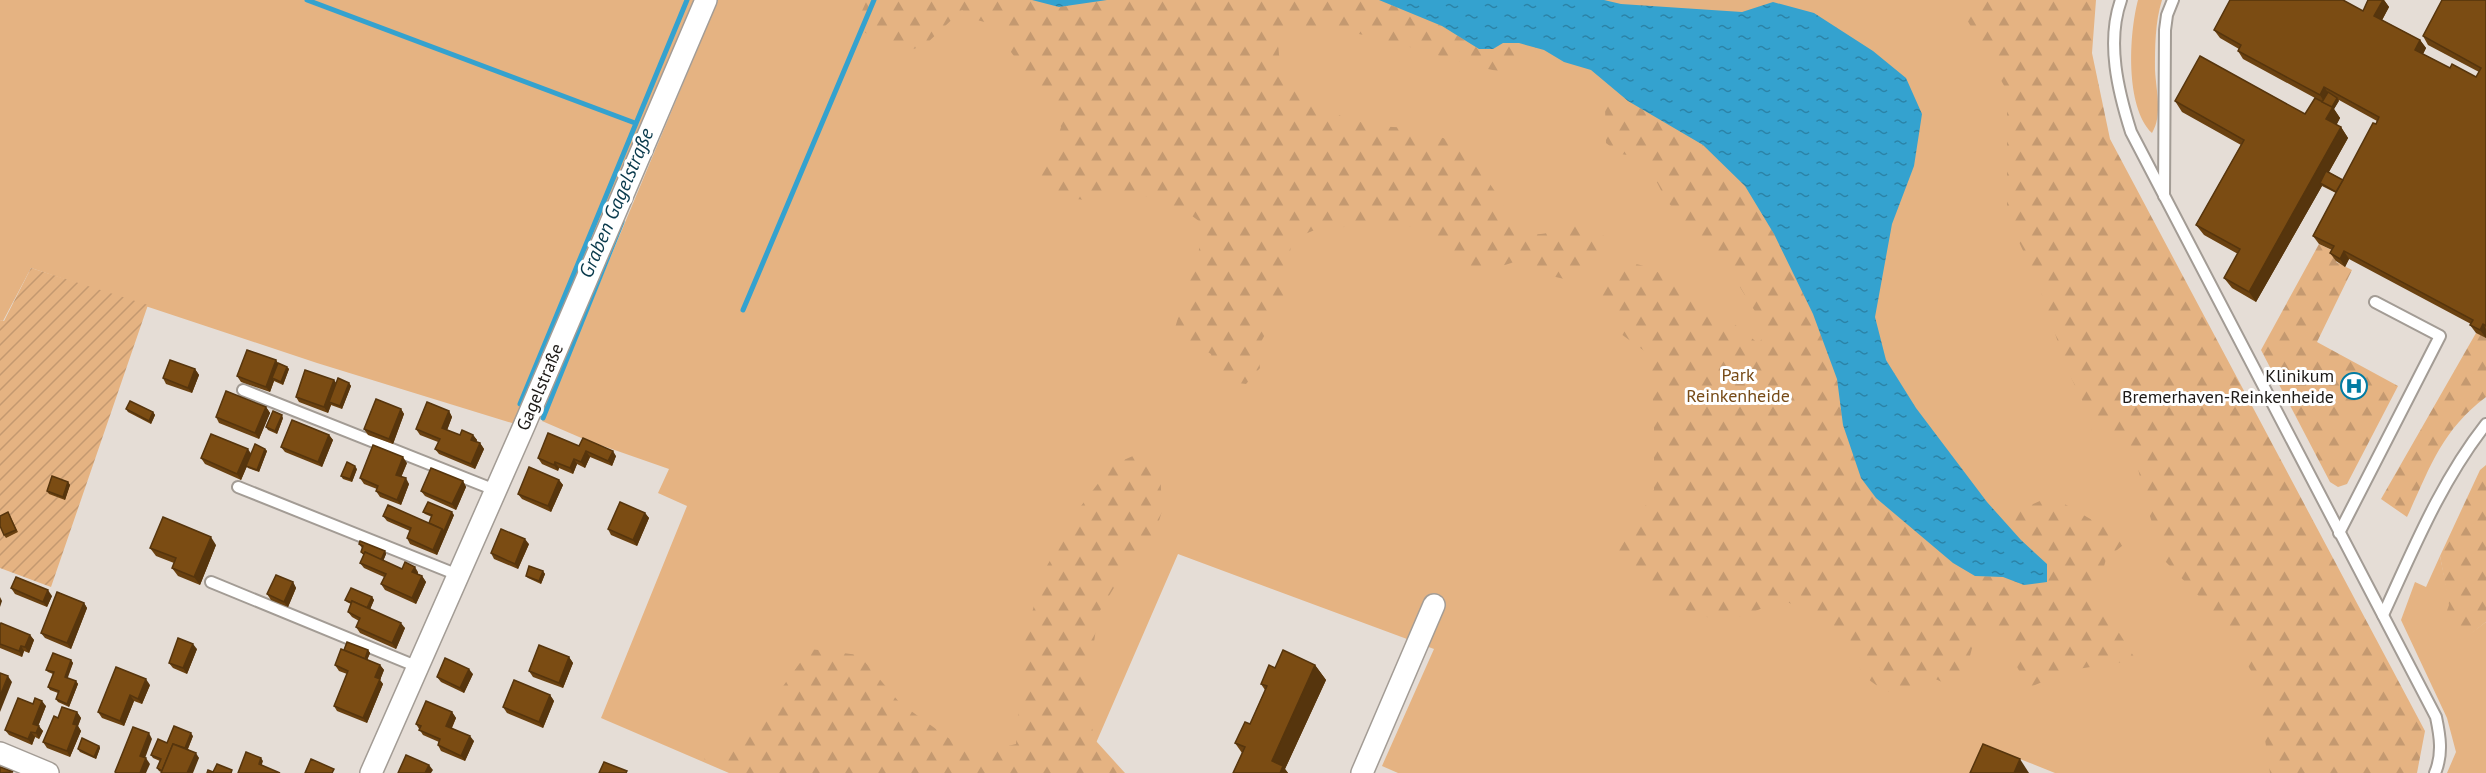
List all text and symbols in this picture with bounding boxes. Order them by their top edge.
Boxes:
water label: Graben Gagelstraße [573,123,660,282]
street label: Gagelstraße [511,340,568,434]
park label: Park Reinkenheide [1686,363,1790,407]
place label: Klinikum Bremerhaven-Reinkenheide [2122,364,2334,408]
hospital icon: Klinikum Bremerhaven-Reinkenheide [2339,371,2369,401]

